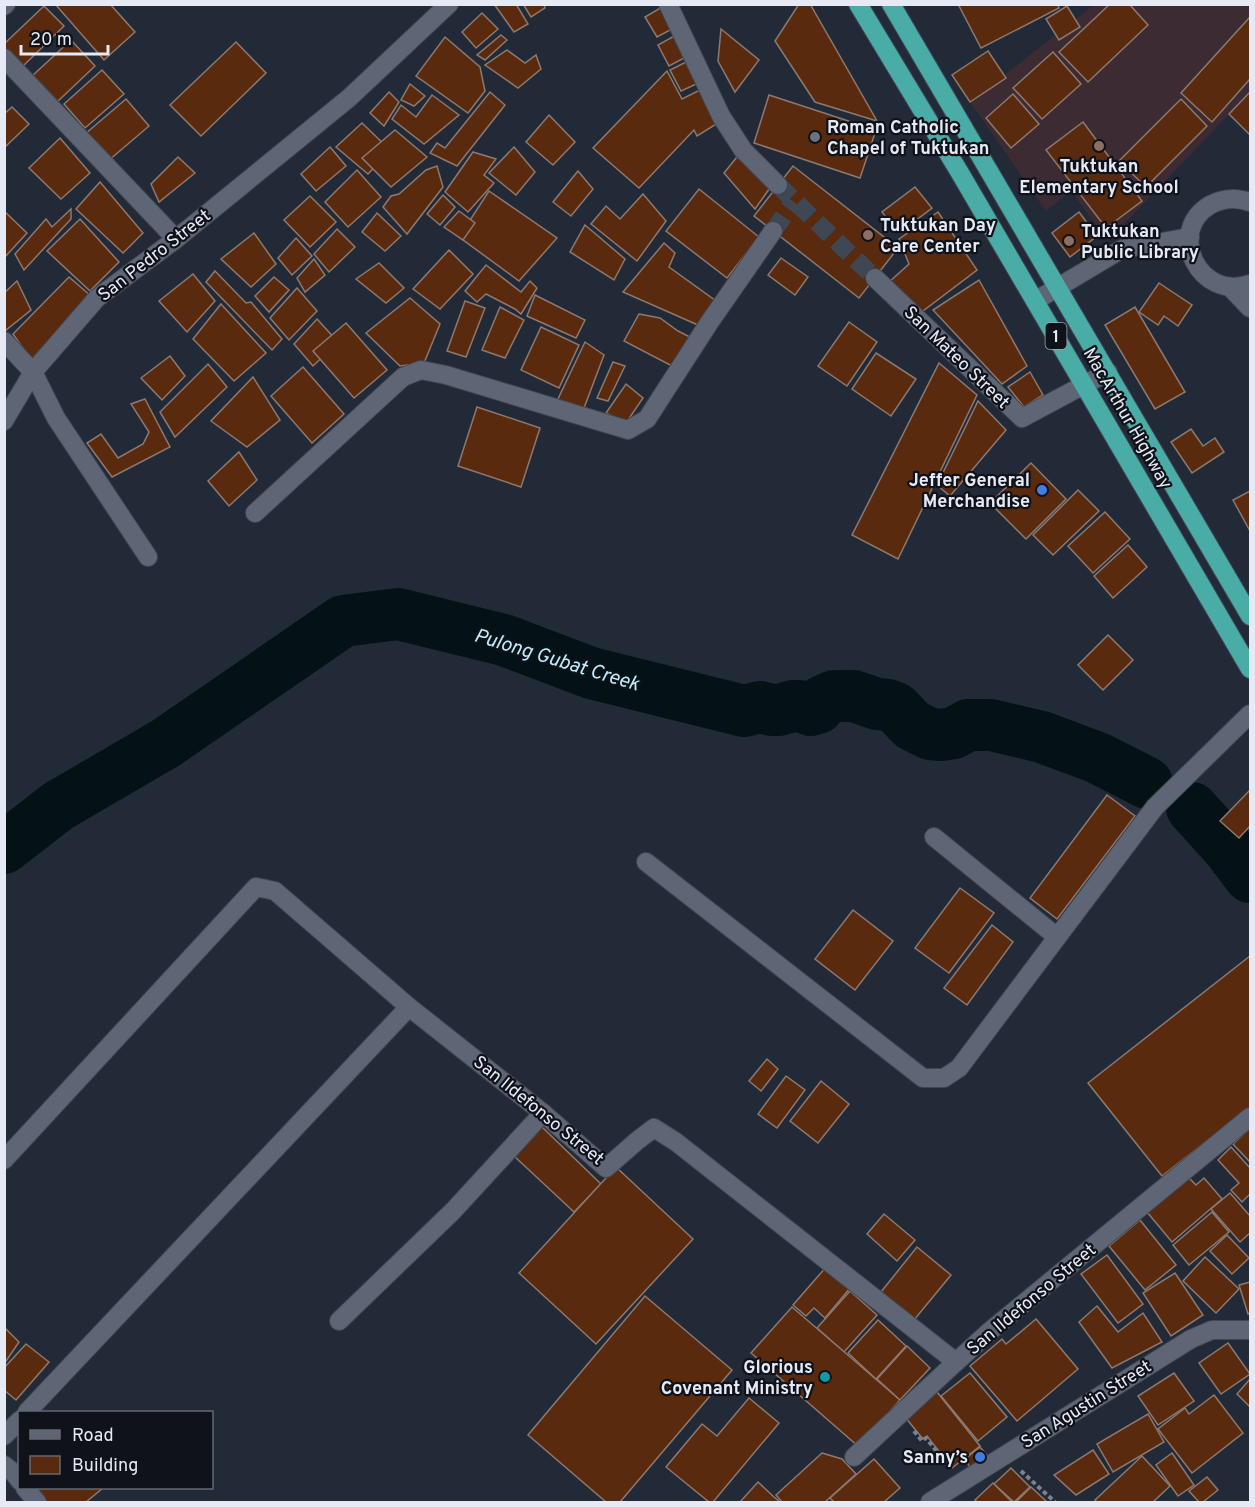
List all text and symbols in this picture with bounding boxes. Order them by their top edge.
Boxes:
scale bar [21,18,108,56]
text: 20 m [30,29,72,52]
place label: Roman Catholic Chapel of Tuktukan [827,117,989,161]
marker: Roman Catholic Chapel of Tuktukan [808,130,822,144]
marker: Tuktukan Elementary School [1092,139,1106,153]
place label: Tuktukan Elementary School [1019,156,1179,200]
street label: San Pedro Street [94,205,216,307]
place label: Tuktukan Day Care Center [880,215,996,259]
place label: Tuktukan Public Library [1081,221,1199,265]
marker: Tuktukan Day Care Center [861,228,875,242]
marker: Tuktukan Public Library [1062,234,1076,248]
street label: San Mateo Street [898,302,1014,414]
road number: 1 [1046,323,1066,349]
street label: MacArthur Highway [1077,344,1176,493]
place label: Jeffer General Merchandise [909,470,1030,514]
marker: Jeffer General Merchandise [1035,483,1049,497]
water label: Pulong Gubat Creek [471,623,643,699]
street label: San Ildefonso Street [468,1051,608,1171]
street label: San Ildefonso Street [963,1239,1101,1361]
street label: San Agustin Street [1017,1356,1156,1455]
place label: Glorious Covenant Ministry [661,1357,813,1401]
marker: Glorious Covenant Ministry [818,1370,832,1384]
legend [18,1411,213,1489]
text: Road [72,1425,114,1448]
place label: Sanny’s [903,1447,968,1470]
marker: Sanny’s [973,1450,987,1464]
text: Building [72,1455,138,1478]

